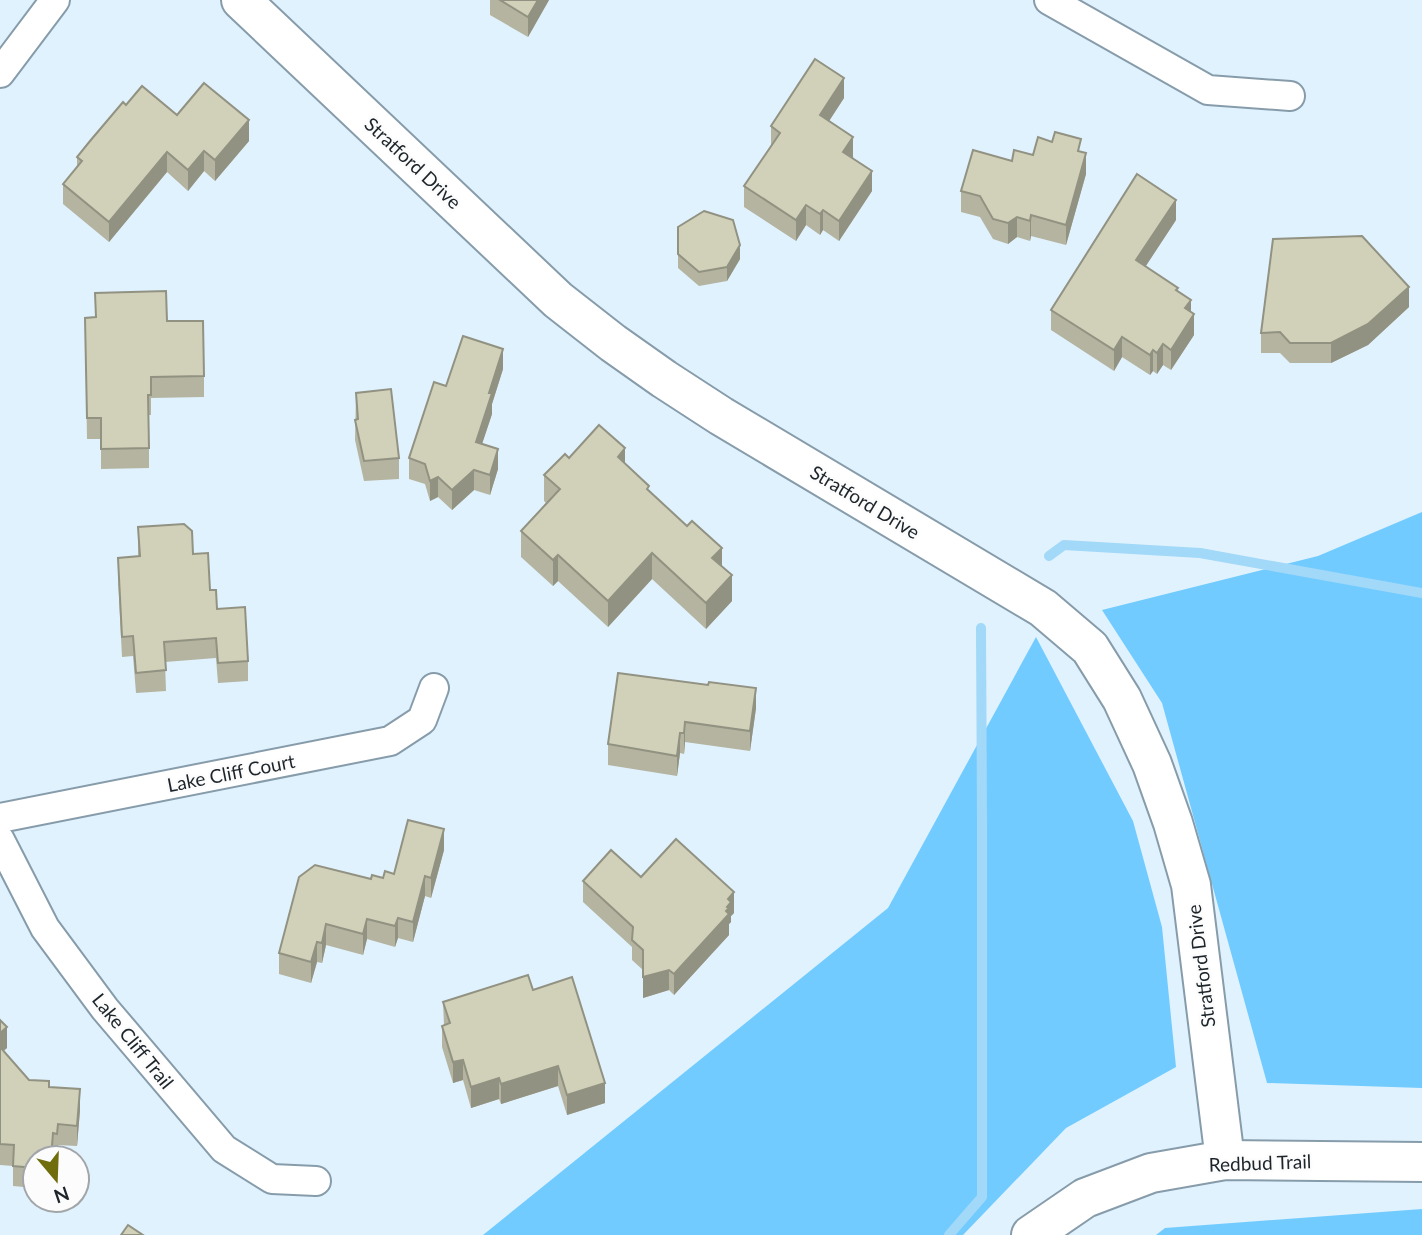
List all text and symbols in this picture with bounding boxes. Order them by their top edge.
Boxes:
street label: Stratford Drive [360,112,466,213]
street label: Stratford Drive [806,460,924,543]
street label: Lake Cliff Court [165,749,297,796]
street label: Stratford Drive [1182,903,1219,1029]
street label: Lake Cliff Trail [88,988,179,1093]
north arrow [21,1144,91,1214]
street label: Redbud Trail [1208,1149,1312,1176]
text: N [51,1182,72,1209]

